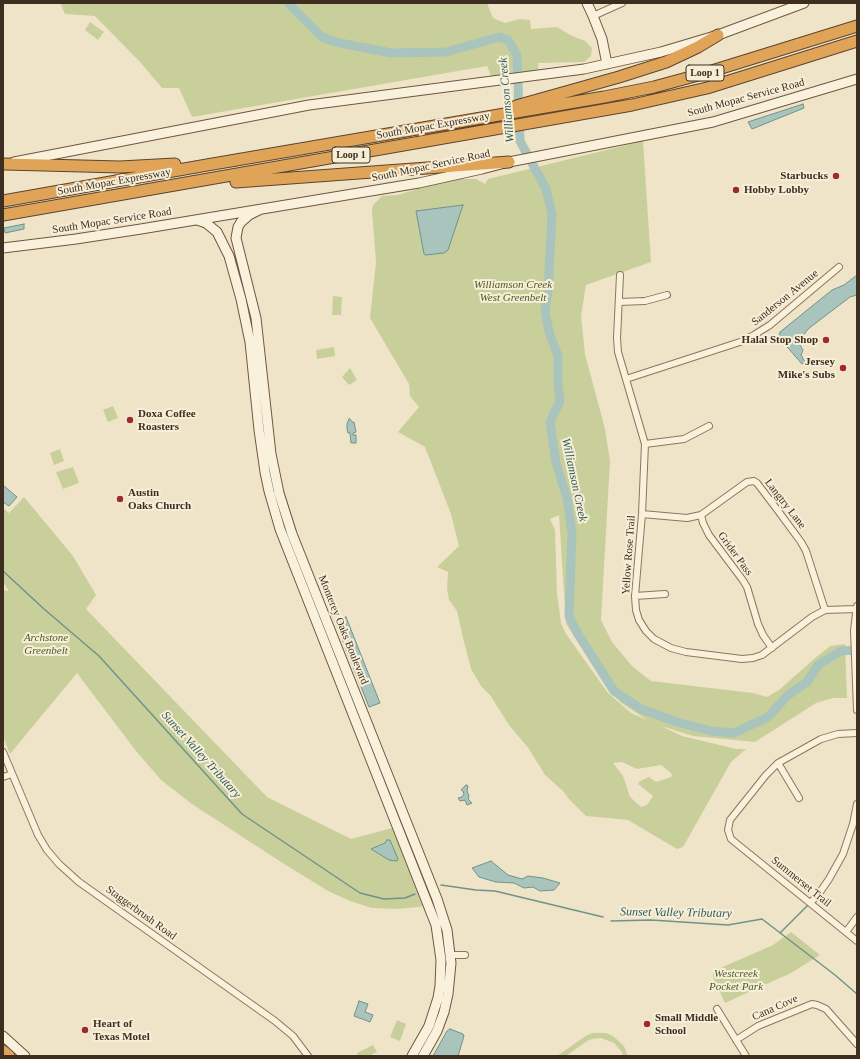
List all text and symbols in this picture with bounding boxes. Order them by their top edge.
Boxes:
water label: Williamson Creek [496,57,518,143]
road number: Loop 1 [686,65,724,81]
street label: South Mopac Service Road [686,76,806,120]
street label: South Mopac Expressway [375,110,491,142]
road number: Loop 1 [332,147,370,163]
street label: South Mopac Service Road [371,147,491,185]
street label: South Mopac Expressway [56,166,172,198]
place label: Starbucks [780,169,828,183]
marker: Starbucks [831,171,841,181]
place label: Hobby Lobby [744,183,809,197]
marker: Hobby Lobby [731,185,741,195]
street label: South Mopac Service Road [51,205,173,237]
street label: Sanderson Avenue [749,267,821,329]
park label: Williamson Creek West Greenbelt [474,278,552,304]
place label: Halal Stop Shop [742,333,818,347]
marker: Halal Stop Shop [821,335,831,345]
place label: Jersey Mike's Subs [778,355,835,381]
marker: Jersey Mike's Subs [838,363,848,373]
place label: Doxa Coffee Roasters [138,407,196,433]
marker: Doxa Coffee Roasters [125,415,135,425]
water label: Williamson Creek [558,437,590,523]
street label: Langtry Lane [761,476,809,532]
place label: Austin Oaks Church [128,486,191,512]
marker: Austin Oaks Church [115,494,125,504]
street label: Yellow Rose Trail [620,515,638,595]
street label: Grider Pass [715,529,755,579]
street label: Monterey Oaks Boulevard [315,573,371,687]
park label: Archstone Greenbelt [24,631,68,657]
water label: Sunset Valley Tributary [158,709,244,801]
street label: Summerset Trail [768,854,834,910]
street label: Staggerbrush Road [103,883,179,943]
water label: Sunset Valley Tributary [620,905,732,921]
park label: Westcreek Pocket Park [709,967,763,993]
street label: Cana Cove [750,992,800,1024]
place label: Small Middle School [655,1011,718,1037]
place label: Heart of Texas Motel [93,1017,150,1043]
marker: Small Middle School [642,1019,652,1029]
marker: Heart of Texas Motel [80,1025,90,1035]

